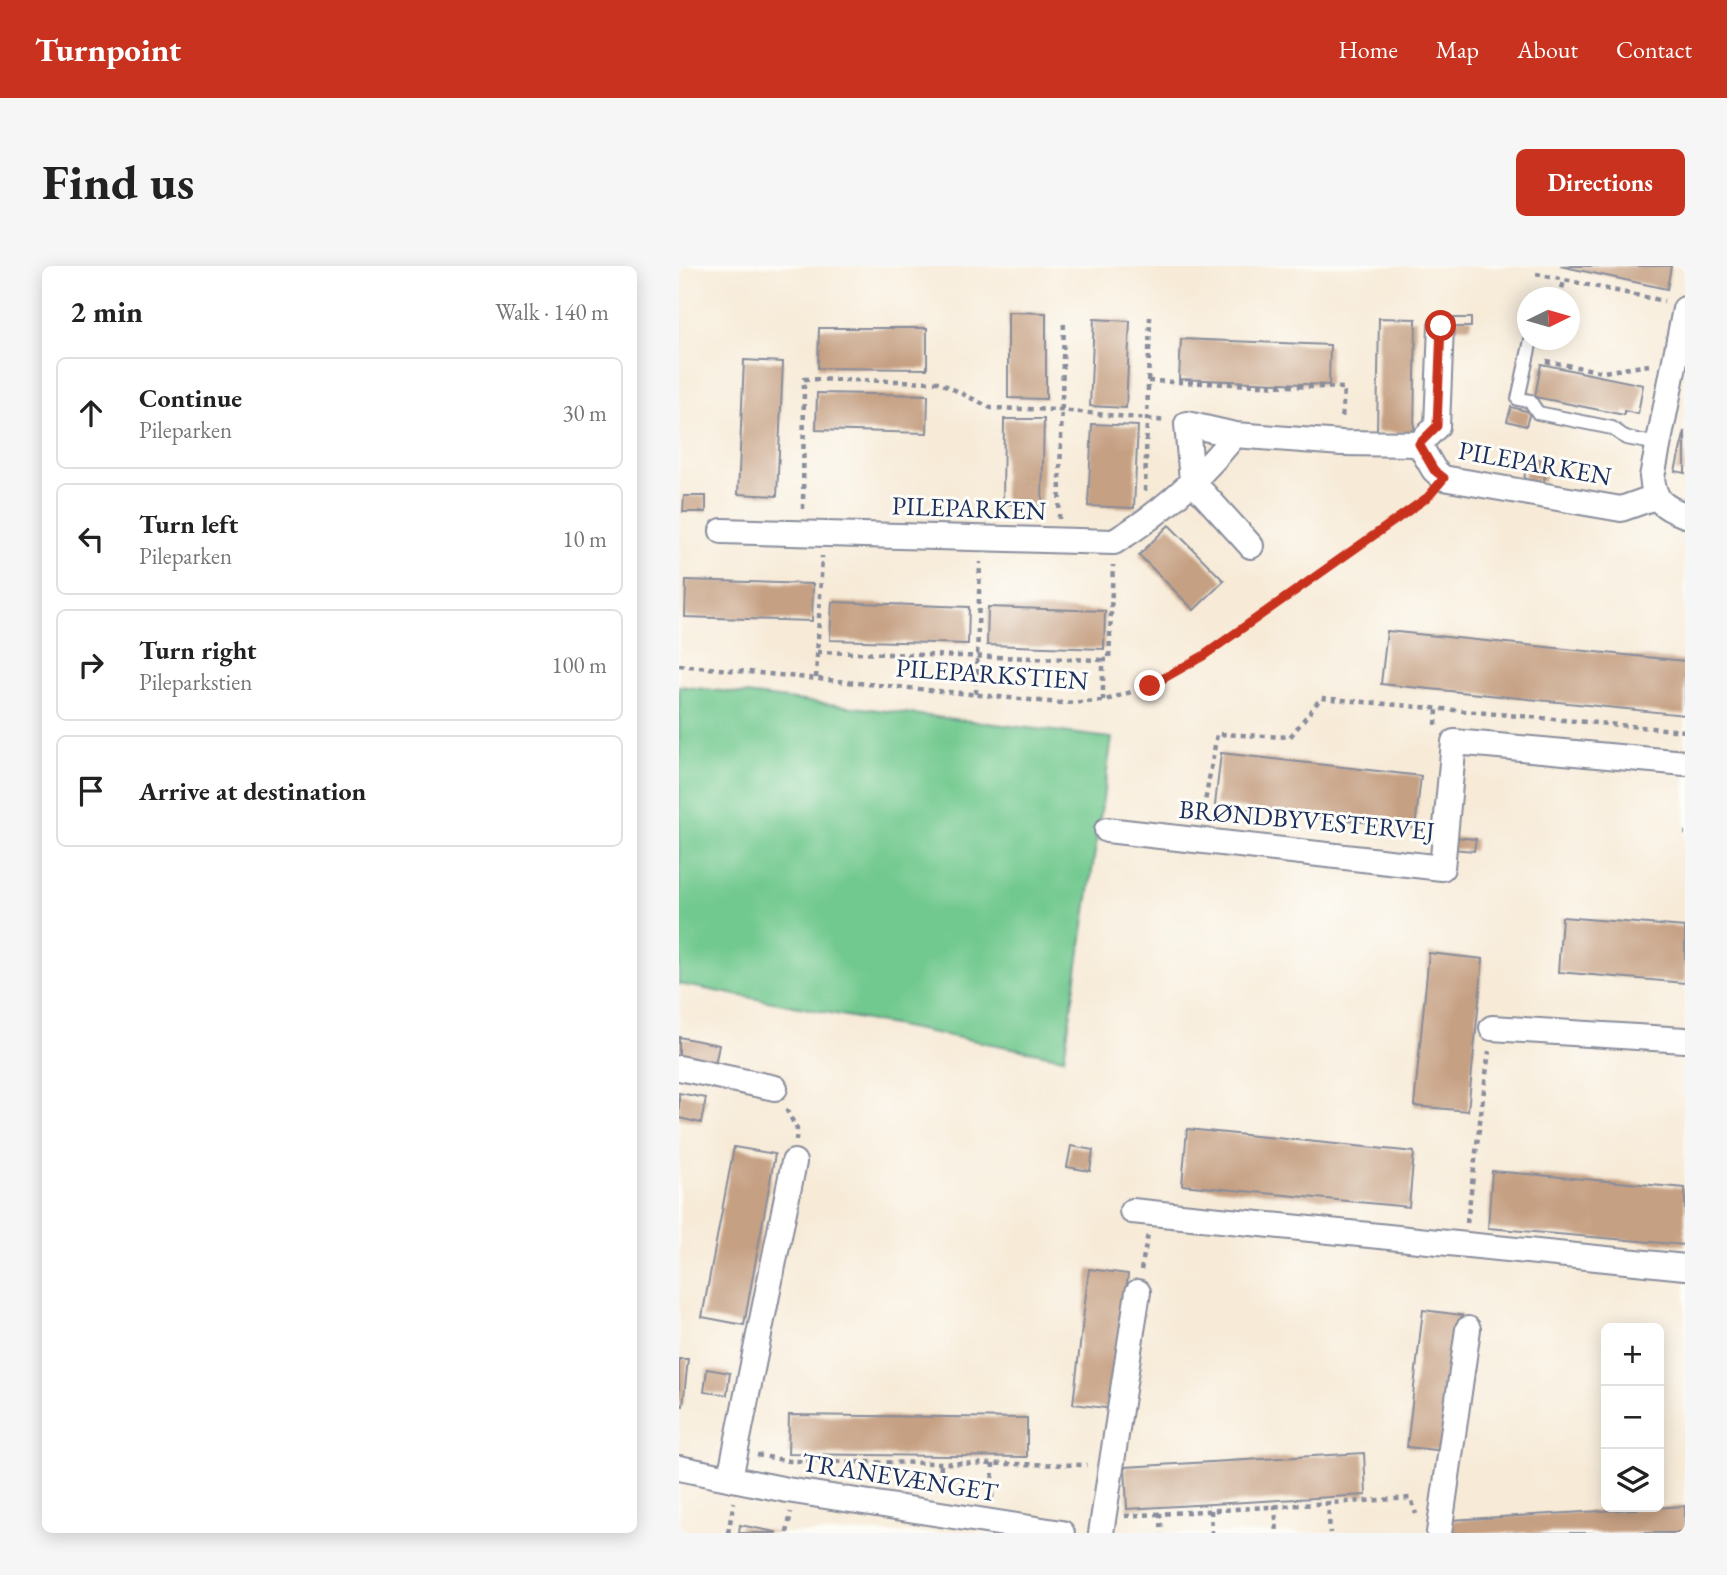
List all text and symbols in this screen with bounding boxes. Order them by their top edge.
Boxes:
text: Turnpoint [35,28,181,71]
text: Home [1338,34,1398,65]
text: Map [1436,34,1479,65]
text: About [1517,34,1578,65]
text: Contact [1616,34,1692,65]
button: Directions [1516,149,1685,216]
text: Find us [42,150,194,214]
north arrow [1517,287,1580,350]
text: 2 min [70,292,143,331]
text: Walk · 140 m [495,297,609,327]
route start [1425,310,1456,341]
text: Continue [139,381,242,415]
icon: ahead [72,394,110,432]
text: 30 m [562,398,607,428]
text: Pileparken [139,415,232,445]
street label: PILEPARKEN [1456,433,1614,493]
street label: PILEPARKEN [891,488,1047,528]
text: Turn left [139,507,238,541]
icon: left [72,520,110,558]
text: 10 m [562,524,607,554]
text: Pileparken [139,541,232,571]
text: Turn right [139,633,257,667]
icon: right [72,646,110,684]
text: 100 m [551,650,607,680]
street label: PILEPARKSTIEN [895,650,1090,698]
text: Pileparkstien [139,667,252,697]
route end [1134,670,1165,701]
icon: arrive [72,772,110,810]
text: Arrive at destination [139,774,366,808]
street label: BRØNDBYVESTERVEJ [1178,792,1436,848]
map controls [1601,1323,1664,1512]
button: + [1601,1323,1664,1386]
button: − [1601,1386,1664,1449]
street label: TRANEVÆNGET [800,1445,1001,1509]
button: layers [1601,1449,1664,1512]

